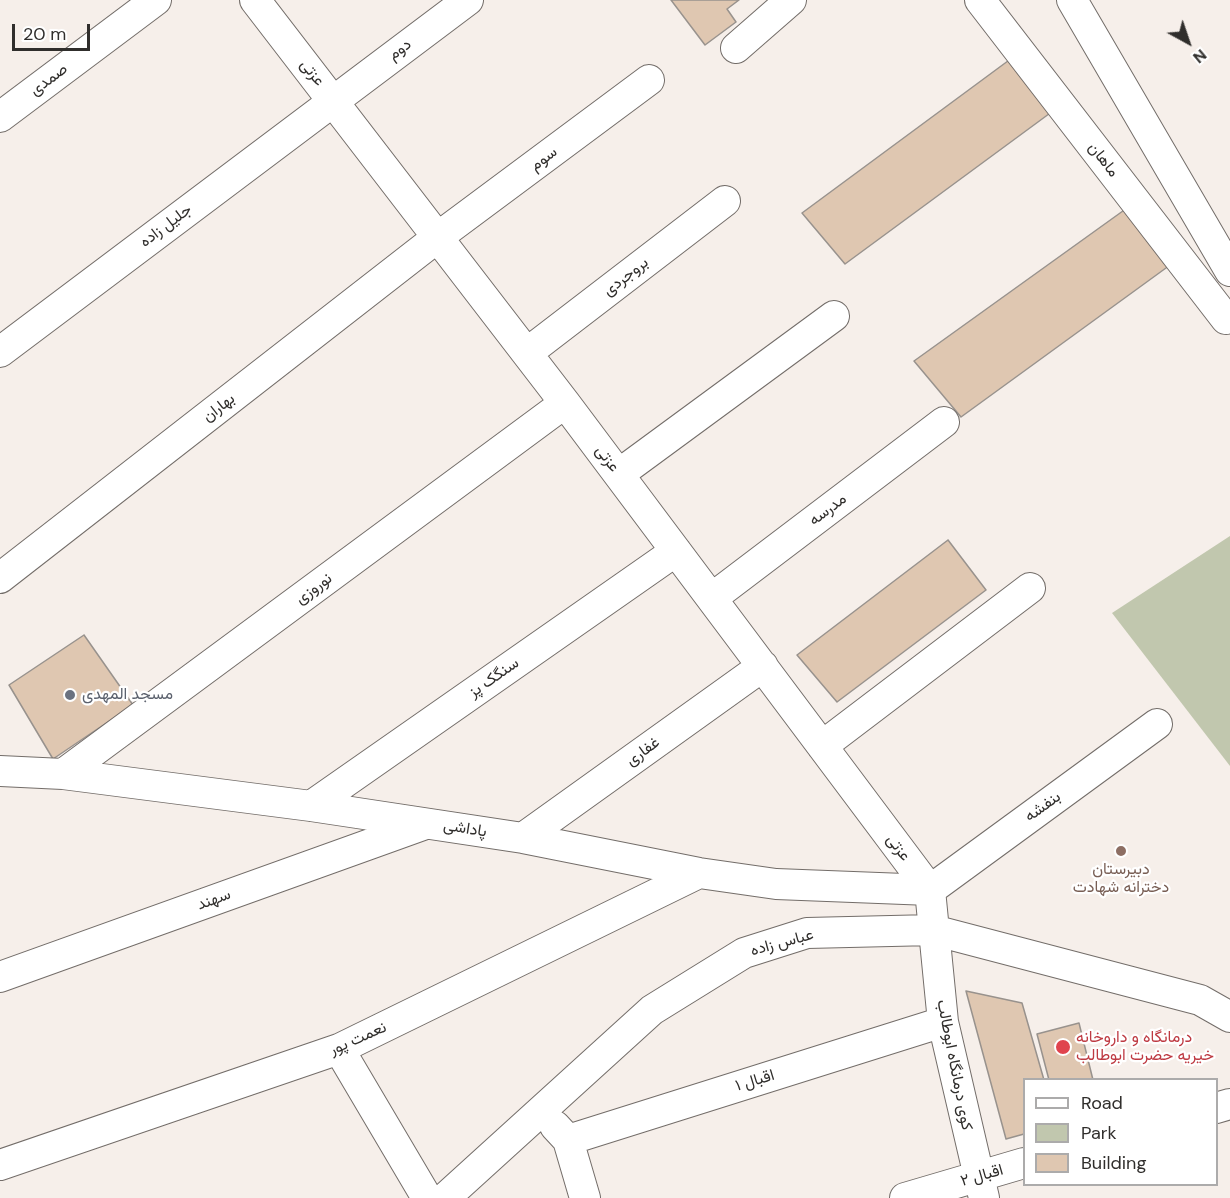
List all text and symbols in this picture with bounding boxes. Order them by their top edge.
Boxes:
scale bar [15,12,93,50]
north arrow [1158,12,1218,72]
text: 20 m [23,22,66,46]
street label: دوم [385,35,415,65]
text: N [1189,44,1211,68]
street label: عزتی [296,56,328,90]
street label: صمدی [26,60,72,100]
street label: ماهان [1083,139,1123,181]
street label: سوم [527,143,561,175]
street label: جلیل زاده [136,200,196,252]
street label: بروجردی [599,253,653,301]
street label: بهاران [199,389,239,427]
street label: عزتی [591,442,623,476]
street label: مدرسه [805,490,851,530]
street label: نوروزی [292,569,336,609]
street label: سنگک پز [465,654,523,702]
place label: مسجد المهدی [82,685,173,705]
marker: مسجد المهدی [63,688,77,702]
street label: غفاری [622,733,664,771]
street label: بنفشه [1021,788,1065,826]
street label: پاداشی [442,816,488,842]
street label: عزتی [882,831,914,865]
marker: دبیرستان دخترانه شهادت [1114,844,1128,858]
place label: دبیرستان دخترانه شهادت [1073,860,1169,898]
street label: سهند [195,885,233,915]
street label: عباس زاده [748,925,816,961]
street label: کوی درمانگاه ابوطالب [932,998,976,1132]
street label: نعمت پور [326,1018,390,1060]
place label: درمانگاه و داروخانه خیریه حضرت ابوطالب [1076,1028,1214,1066]
marker: درمانگاه و داروخانه خیریه حضرت ابوطالب [1054,1038,1072,1056]
street label: اقبال ۱ [733,1066,777,1096]
legend [1023,1078,1218,1186]
text: Road [1081,1091,1123,1115]
text: Park [1081,1121,1117,1145]
text: Building [1081,1151,1146,1175]
street label: اقبال ۲ [958,1161,1006,1191]

